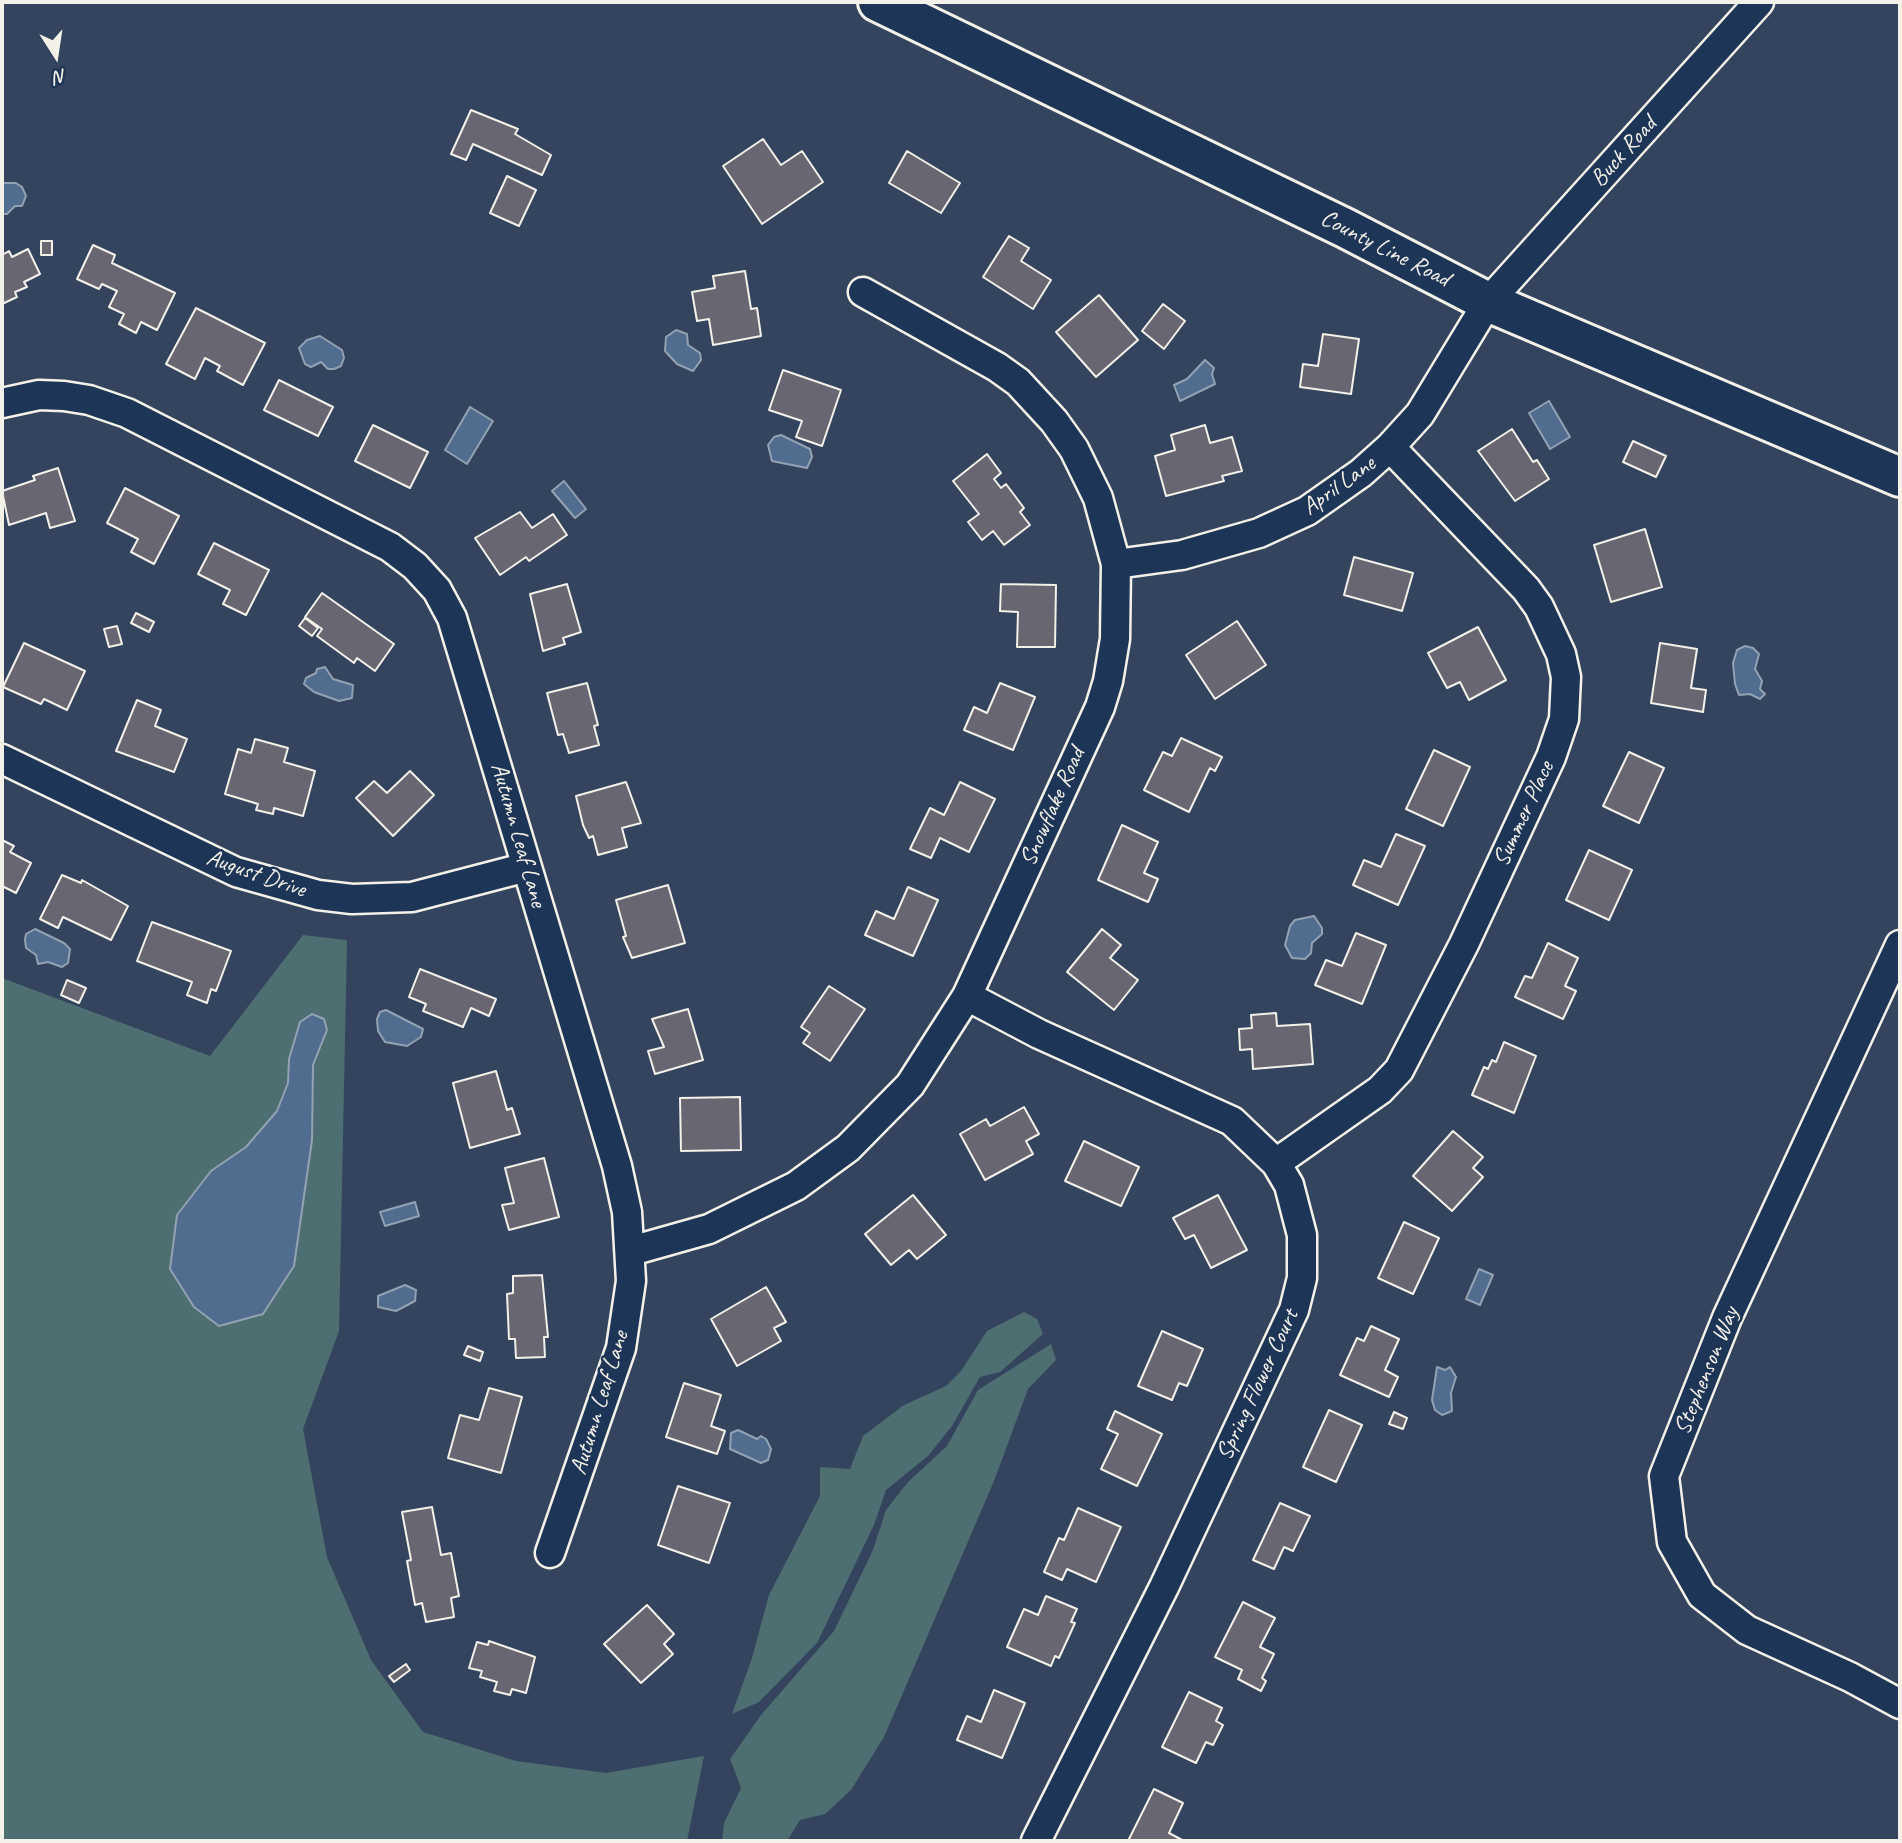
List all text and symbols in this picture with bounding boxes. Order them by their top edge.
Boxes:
north arrow [21,21,91,91]
text: N [52,64,69,90]
street label: Buck Road [1585,111,1663,193]
street label: County Line Road [1316,204,1454,294]
street label: April Lane [1297,450,1381,522]
street label: Snowflake Road [1014,744,1092,870]
street label: Summer Place [1487,757,1561,871]
street label: Autumn Leaf Lane [484,760,552,910]
street label: August Drive [203,844,309,904]
street label: Stephenson Way [1668,1303,1746,1439]
street label: Spring Flower Court [1211,1305,1305,1465]
street label: Autumn Leaf Lane [565,1328,635,1478]

